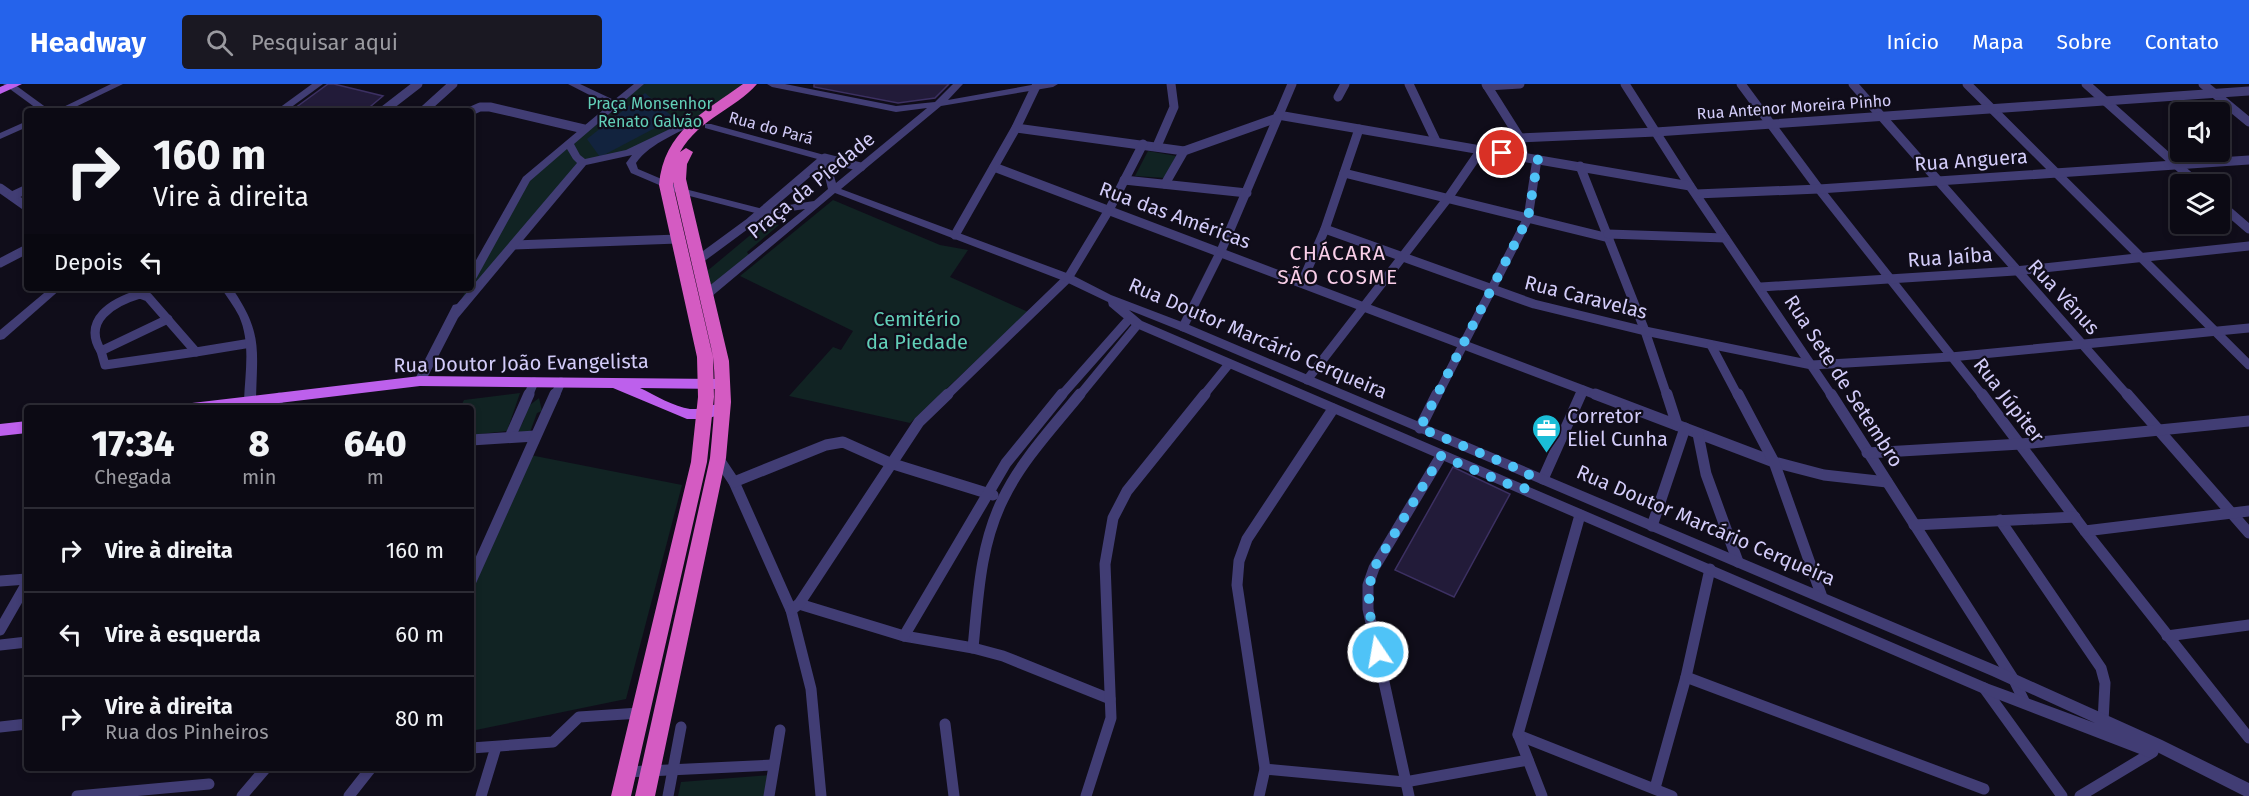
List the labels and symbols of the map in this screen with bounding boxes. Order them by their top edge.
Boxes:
street label: Rua Antenor Moreira Pinho [1696,91,1892,123]
park label: Praça Monsenhor Renato Galvão [587,94,713,131]
street label: Rua do Pará [727,108,815,148]
street label: Praça da Piedade [743,126,880,244]
pin [1476,127,1527,178]
street label: Rua Anguera [1913,144,2029,176]
street label: Rua das Américas [1096,176,1254,254]
district label: CHÁCARA SÃO COSME [1277,240,1399,290]
street label: Rua Jaíba [1907,242,1993,272]
street label: Rua Vênus [2023,254,2105,340]
street label: Rua Caravelas [1522,270,1650,324]
street label: Rua Doutor Marcário Cerqueira [1125,272,1391,404]
street label: Rua Sete de Setembro [1779,290,1909,472]
park label: Cemitério da Piedade [866,307,968,354]
street label: Rua Doutor João Evangelista [393,349,649,377]
street label: Rua Júpiter [1969,353,2050,447]
place label: Corretor Eliel Cunha [1567,404,1668,451]
office icon: Corretor Eliel Cunha [1530,412,1562,454]
street label: Rua Doutor Marcário Cerqueira [1573,459,1839,591]
position arrow [1346,620,1410,684]

